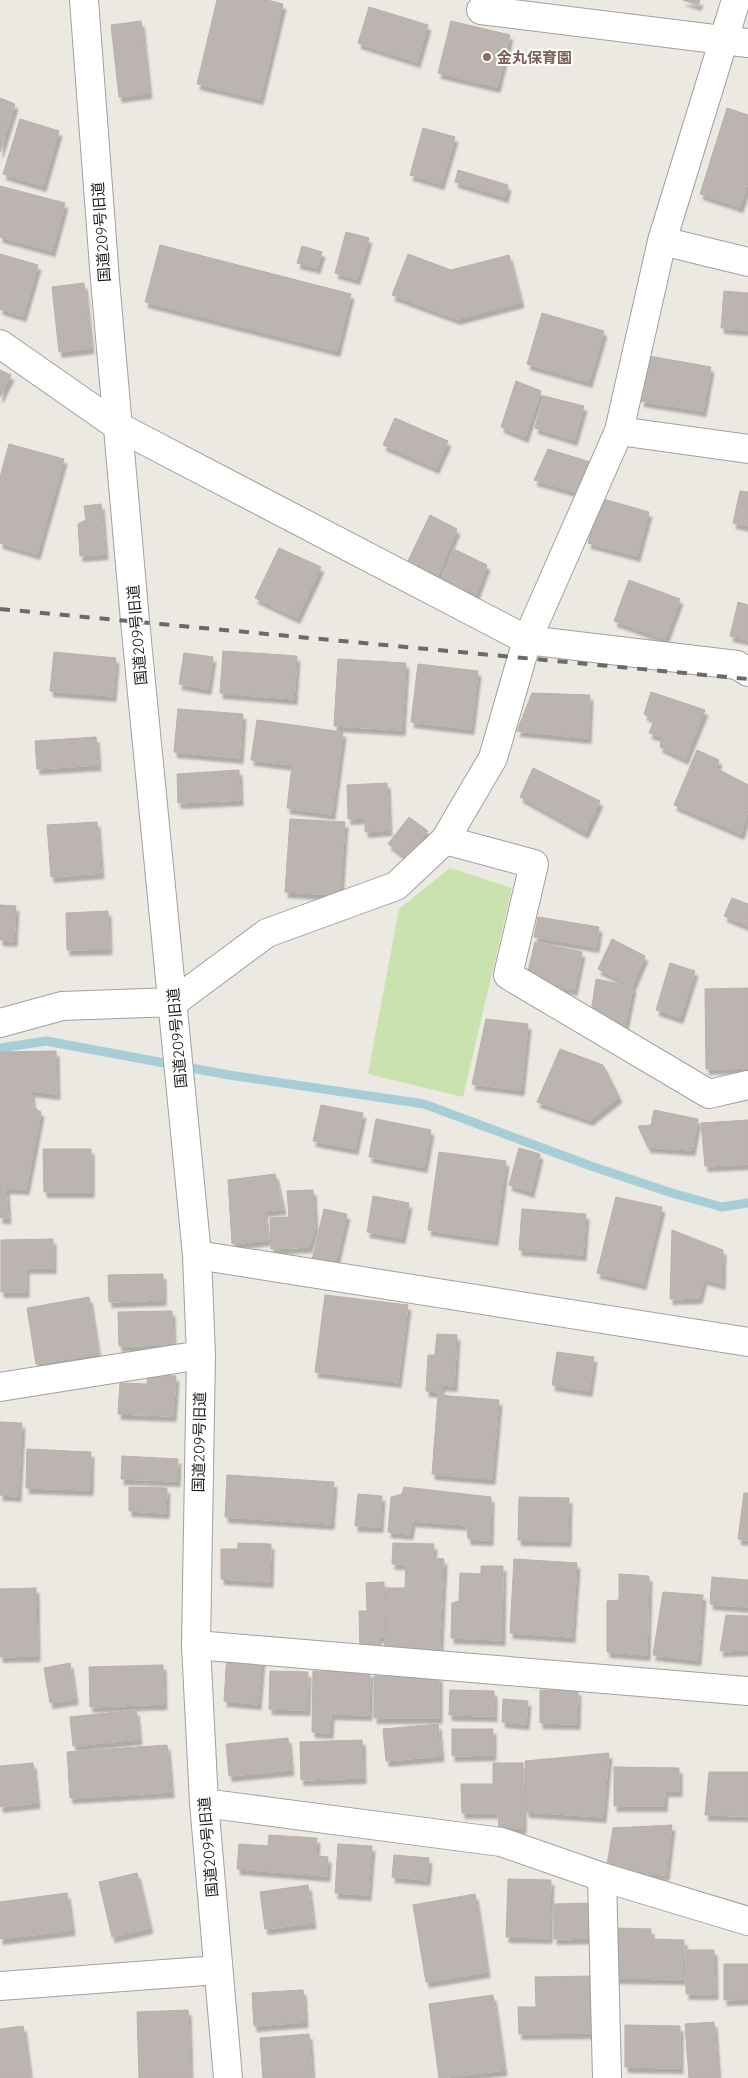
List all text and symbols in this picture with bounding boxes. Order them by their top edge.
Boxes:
place label: 金丸保育園 [497,48,572,67]
marker: 金丸保育園 [481,51,493,63]
street label: 国道209号旧道 [88,181,114,283]
street label: 国道209号旧道 [123,584,151,686]
street label: 国道209号旧道 [163,987,191,1089]
street label: 国道209号旧道 [189,1392,209,1492]
street label: 国道209号旧道 [194,1796,222,1898]

